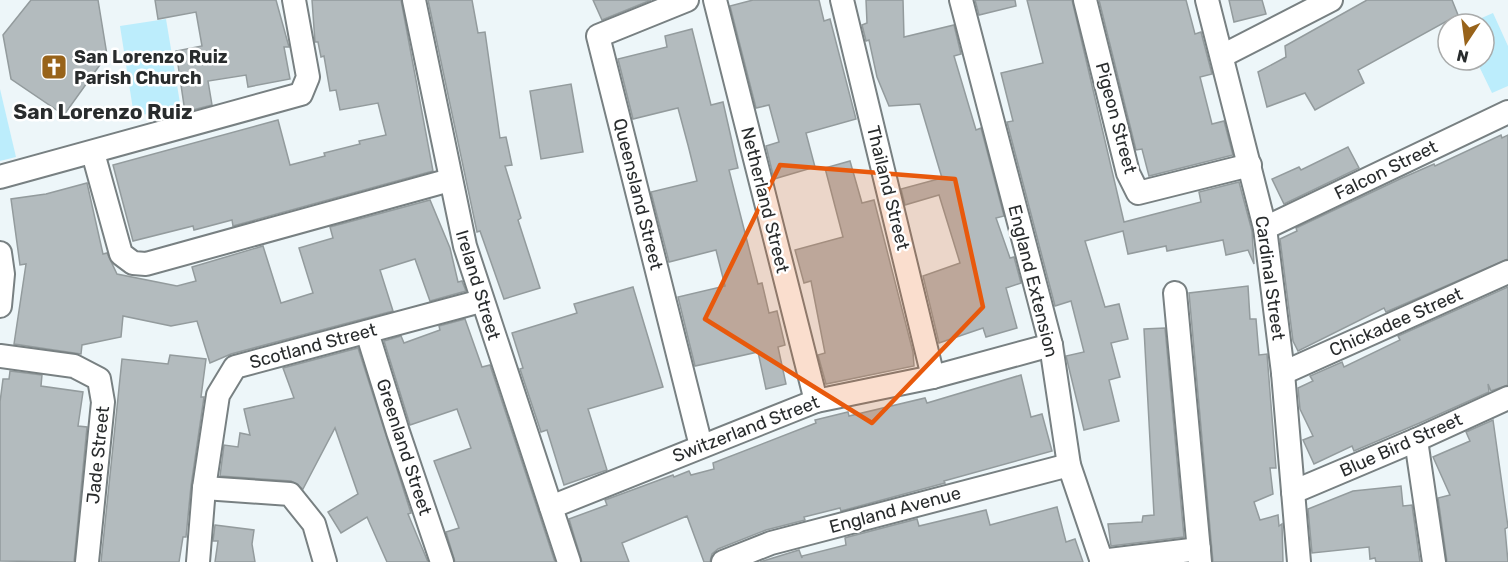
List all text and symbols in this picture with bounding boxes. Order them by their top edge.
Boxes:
north arrow [1436,12,1496,72]
place label: San Lorenzo Ruiz Parish Church [74,46,228,89]
text: N [1455,46,1470,67]
church icon: San Lorenzo Ruiz Parish Church [39,52,69,82]
street label: Pigeon Street [1091,60,1141,176]
district label: San Lorenzo Ruiz [13,99,193,124]
street label: Queensland Street [608,116,668,272]
street label: Thailand Street [862,123,914,253]
street label: Netherland Street [736,125,794,275]
street label: Falcon Street [1331,136,1441,204]
street label: England Extension [1003,203,1063,359]
street label: Cardinal Street [1250,214,1290,342]
street label: Ireland Street [451,227,505,343]
street label: Chickadee Street [1326,283,1466,361]
street label: Scotland Street [247,318,379,374]
street label: Greenland Street [372,376,436,518]
street label: Switzerland Street [670,391,822,467]
street label: Jade Street [82,405,114,505]
street label: Blue Bird Street [1336,408,1466,482]
street label: England Avenue [827,482,963,538]

